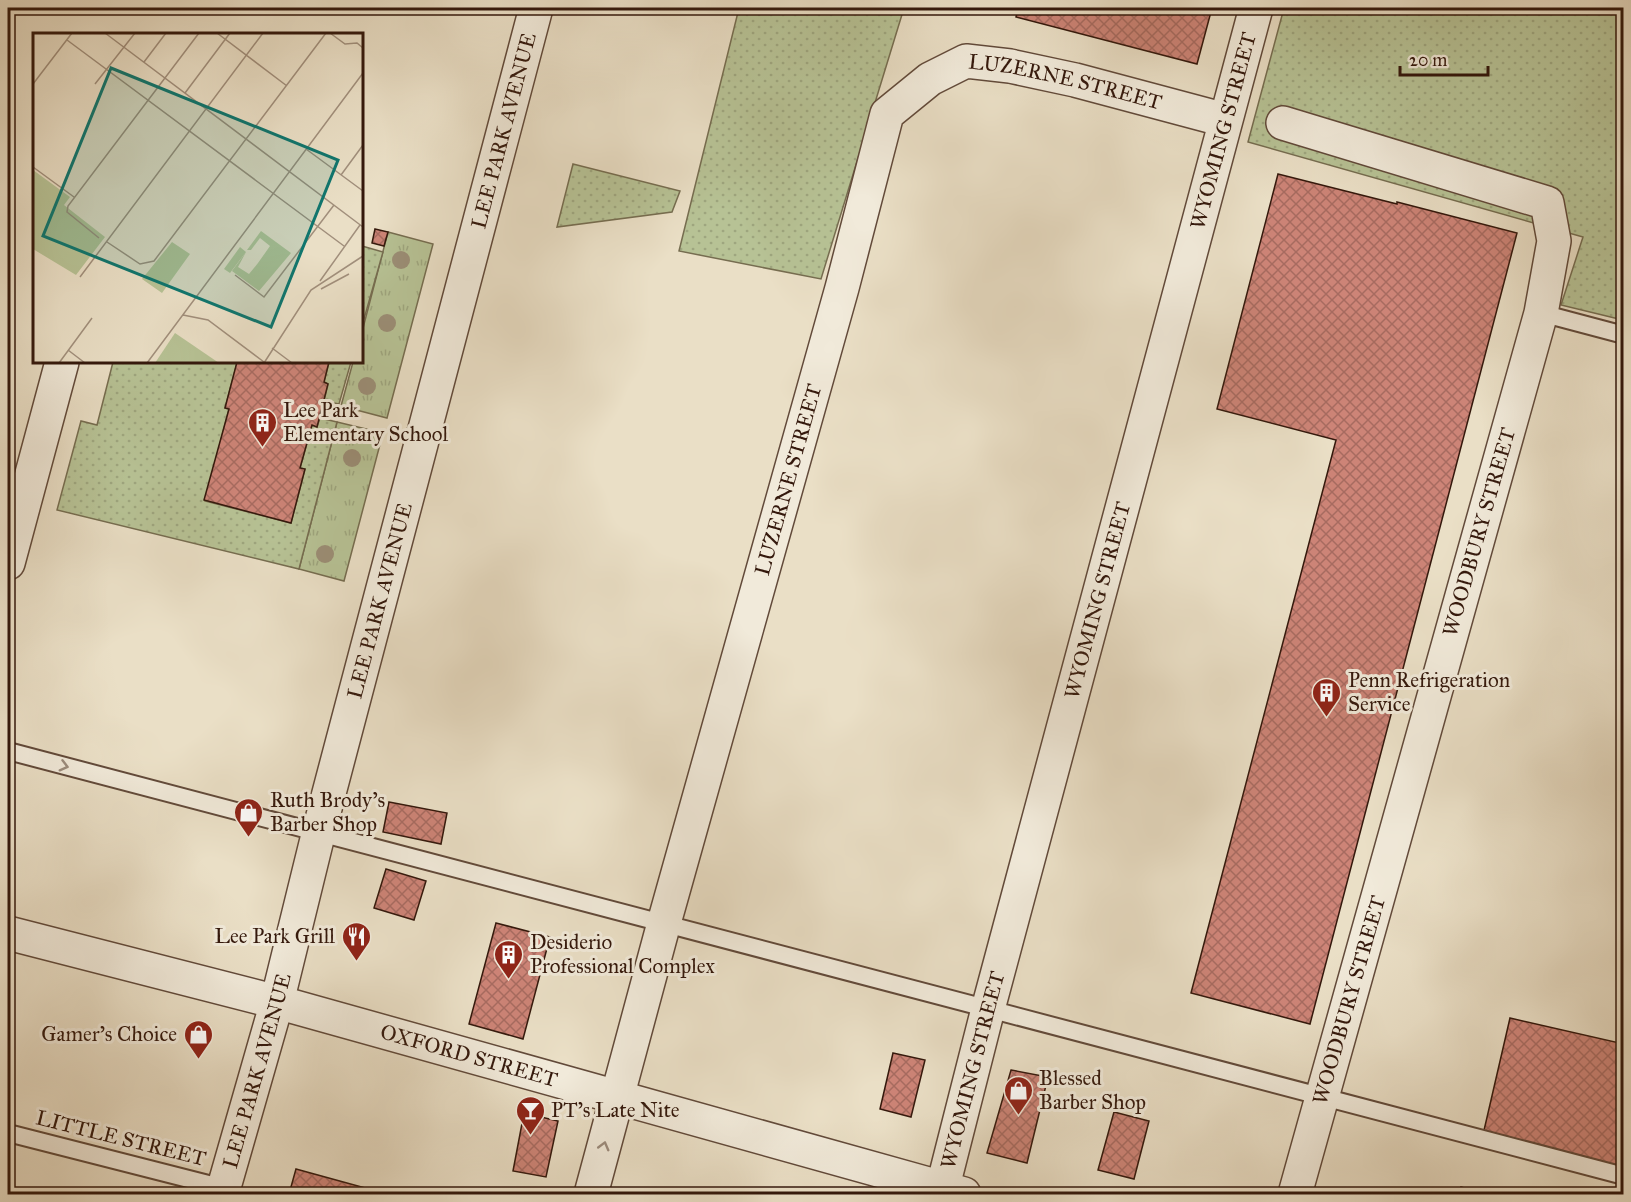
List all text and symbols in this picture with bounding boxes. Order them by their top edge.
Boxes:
street label: WYOMING STREET [1184,29,1262,232]
street label: LEE PARK AVENUE [465,30,542,232]
inset map [33,33,363,363]
scale bar [1400,39,1488,77]
street label: LUZERNE STREET [967,48,1165,116]
text: 20 m [1409,49,1447,71]
street label: LUZERNE STREET [749,381,827,578]
place label: Lee Park Elementary School [283,397,448,447]
building icon: Lee Park Elementary School [246,406,278,448]
street label: WOODBURY STREET [1437,425,1521,639]
street label: WYOMING STREET [1059,499,1136,702]
street label: LEE PARK AVENUE [341,500,418,701]
place label: Penn Refrigeration Service [1348,667,1510,717]
building icon: Penn Refrigeration Service [1311,676,1343,718]
one-way arrow [59,758,69,771]
place label: Ruth Brody's Barber Shop [270,787,385,837]
shop icon: Ruth Brody's Barber Shop [233,796,265,838]
street label: WOODBURY STREET [1307,893,1391,1107]
restaurant icon: Lee Park Grill [340,920,372,962]
place label: Lee Park Grill [215,923,335,949]
place label: Desiderio Professional Complex [530,929,715,979]
building icon: Desiderio Professional Complex [493,938,525,980]
street label: WYOMING STREET [935,968,1011,1171]
street label: LEE PARK AVENUE [217,971,297,1171]
shop icon: Gamer's Choice [182,1018,214,1060]
street label: OXFORD STREET [377,1018,561,1093]
place label: Gamer's Choice [41,1021,177,1047]
place label: Blessed Barber Shop [1039,1065,1146,1115]
shop icon: Blessed Barber Shop [1002,1074,1034,1116]
bar icon: PT's Late Nite [514,1094,546,1136]
place label: PT's Late Nite [551,1097,680,1123]
street label: LITTLE STREET [33,1104,209,1172]
one-way arrow [597,1141,609,1152]

